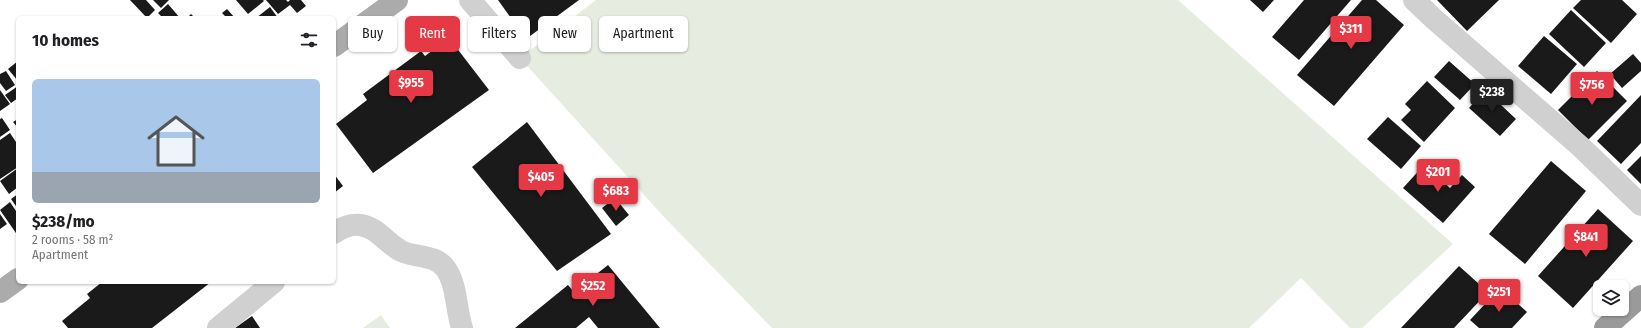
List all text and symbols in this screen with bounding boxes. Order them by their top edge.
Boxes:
chip: Buy [348,16,397,52]
chip: Rent [405,16,460,52]
chip: Filters [468,16,530,52]
chip: New [538,16,591,52]
chip: Apartment [599,16,688,52]
pin: $311 [1327,16,1375,50]
text: $311 [1339,21,1363,36]
icon: filters [298,29,320,51]
text: 10 homes [32,30,99,51]
pin: $955 [387,70,435,104]
pin: $756 [1568,72,1616,106]
text: $955 [398,75,424,90]
text: $756 [1580,77,1604,92]
pin: $238 [1468,79,1516,113]
text: $238 [1479,84,1505,99]
icon: home [140,105,212,177]
pin: $201 [1414,159,1462,193]
pin: $405 [517,164,565,198]
text: $201 [1426,164,1450,179]
text: $405 [528,169,554,184]
pin: $683 [592,178,640,212]
text: $683 [603,183,629,198]
text: $238/mo [32,211,95,232]
pin: $841 [1562,224,1610,258]
text: $841 [1574,229,1598,244]
text: 2 rooms · 58 m² [32,232,113,247]
text: Apartment [32,247,88,262]
pin: $252 [569,273,617,307]
text: $252 [581,278,605,293]
pin: $251 [1475,279,1523,313]
map controls [1593,280,1629,316]
button: layers [1593,280,1629,316]
text: $251 [1487,284,1511,299]

